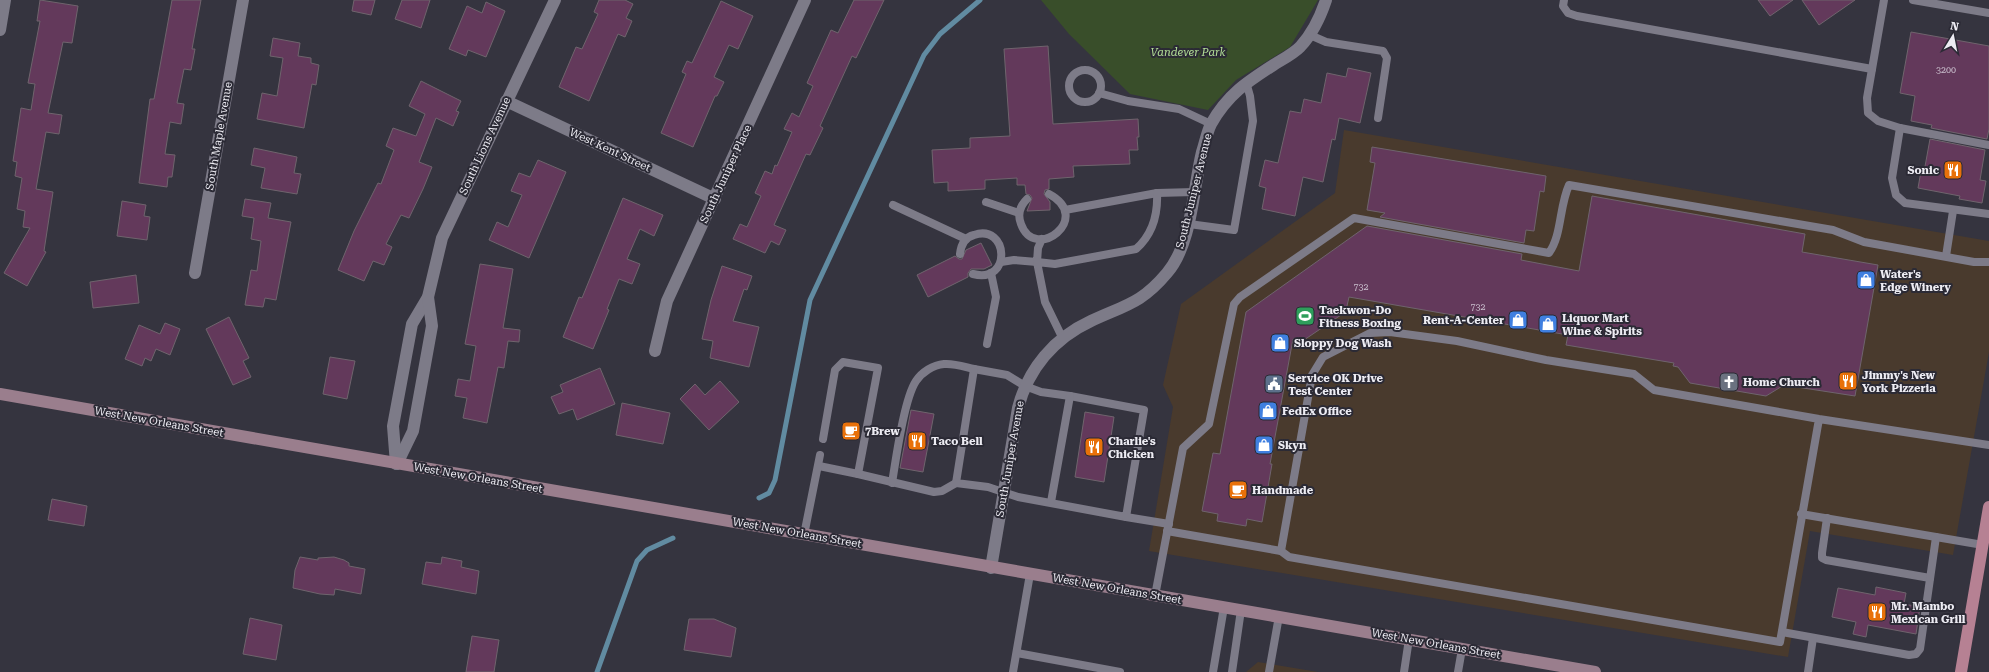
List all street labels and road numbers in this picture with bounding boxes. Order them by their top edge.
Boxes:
street label: South Maple Avenue [203,81,235,191]
street label: South Lions Avenue [457,95,513,197]
street label: South Juniper Place [697,123,755,225]
street label: West Kent Street [567,125,653,175]
street label: South Juniper Avenue [1173,132,1215,250]
street label: South Juniper Avenue [993,400,1027,518]
street label: West New Orleans Street [94,404,224,440]
street label: West New Orleans Street [413,460,543,496]
street label: West New Orleans Street [732,515,862,551]
street label: West New Orleans Street [1052,571,1182,607]
street label: West New Orleans Street [1371,626,1501,662]

